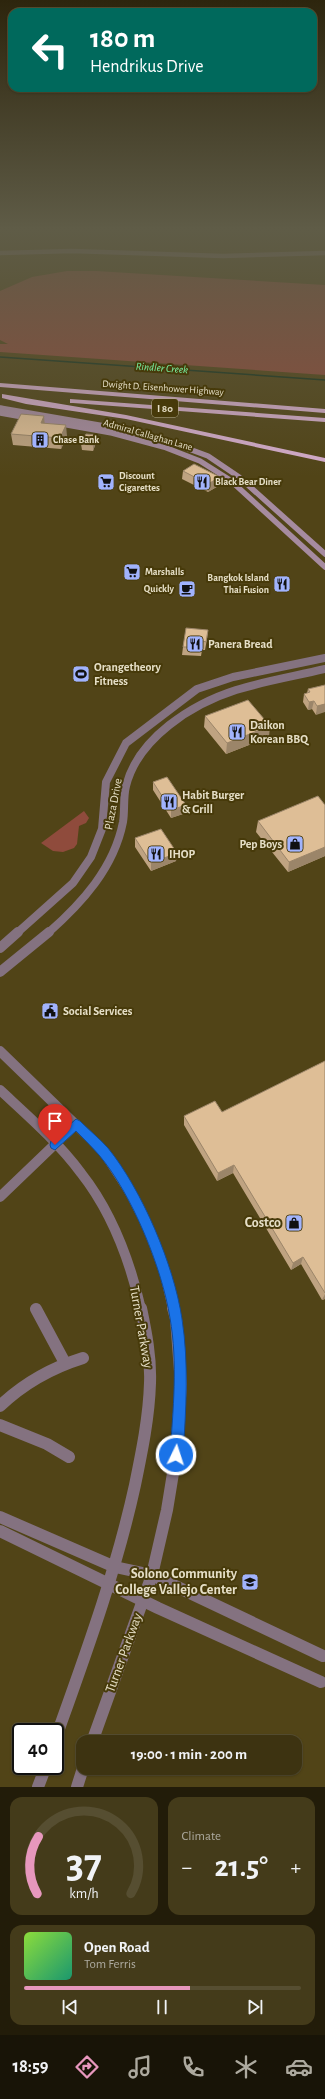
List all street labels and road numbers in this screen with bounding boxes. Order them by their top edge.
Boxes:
street label: Dwight D. Eisenhower Highway [102,379,225,397]
road number: I 80 [152,399,178,417]
street label: Admiral Callaghan Lane [102,417,194,453]
street label: Plaza Drive [102,777,124,831]
street label: Turner Parkway [127,1285,155,1369]
street label: Turner Parkway [103,1611,145,1695]

